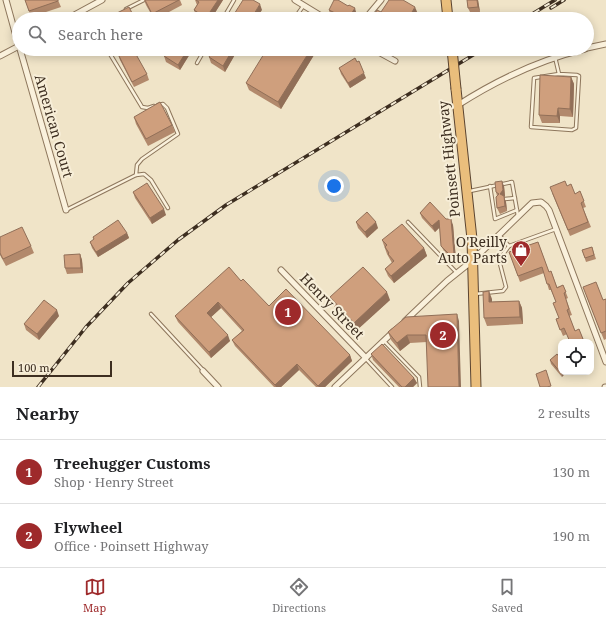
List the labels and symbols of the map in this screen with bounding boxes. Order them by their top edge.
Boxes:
street label: American Court [31,72,78,180]
street label: Poinsett Highway [433,100,464,218]
your location [324,176,344,196]
place label: O'Reilly Auto Parts [438,232,507,267]
shop icon: O'Reilly Auto Parts [510,239,532,267]
street label: Henry Street [296,269,369,343]
pin: 1 [275,297,301,327]
pin: 2 [430,320,456,350]
scale bar [12,359,112,378]

